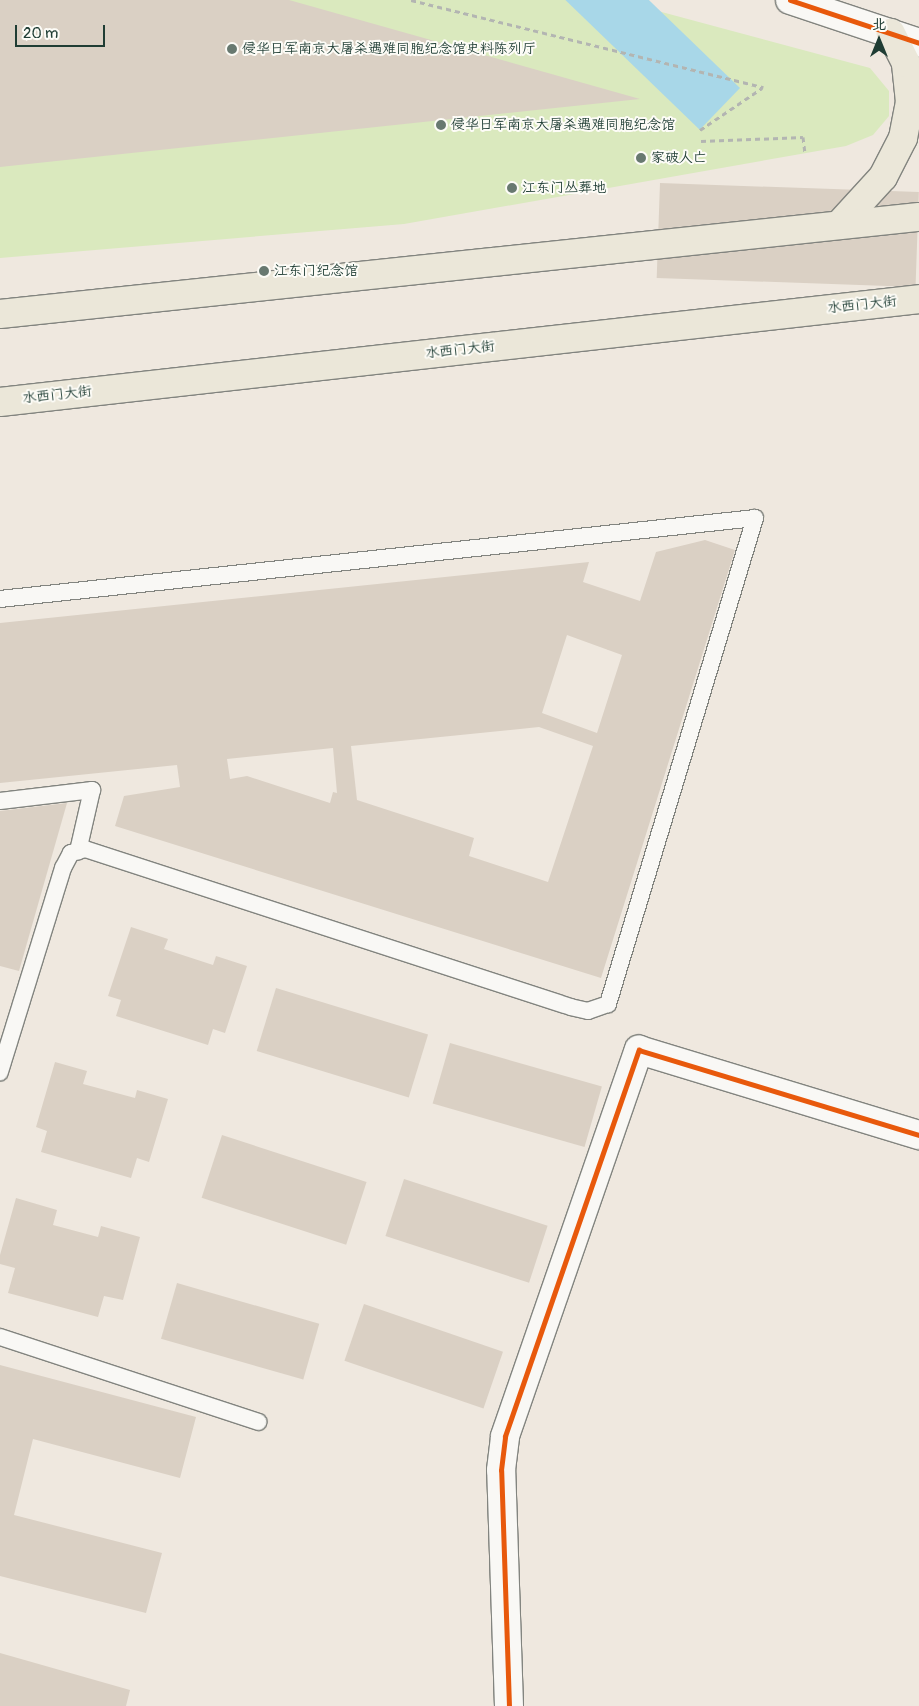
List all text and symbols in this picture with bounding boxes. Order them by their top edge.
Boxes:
scale bar [18,15,108,47]
north arrow [854,15,904,65]
text: 北 [872,16,886,33]
text: 20 m [23,24,58,43]
place label: 侵华日军南京大屠杀遇难同胞纪念馆史料陈列厅 [242,41,536,57]
marker: 侵华日军南京大屠杀遇难同胞纪念馆史料陈列厅 [226,43,238,55]
place label: 侵华日军南京大屠杀遇难同胞纪念馆 [451,117,675,133]
marker: 侵华日军南京大屠杀遇难同胞纪念馆 [435,119,447,131]
place label: 家破人亡 [651,150,707,166]
marker: 家破人亡 [635,152,647,164]
place label: 江东门丛葬地 [522,180,606,196]
marker: 江东门丛葬地 [506,182,518,194]
place label: 江东门纪念馆 [274,263,358,279]
marker: 江东门纪念馆 [258,265,270,277]
street label: 水西门大街 [826,293,898,317]
street label: 水西门大街 [424,338,496,362]
street label: 水西门大街 [21,383,93,407]

